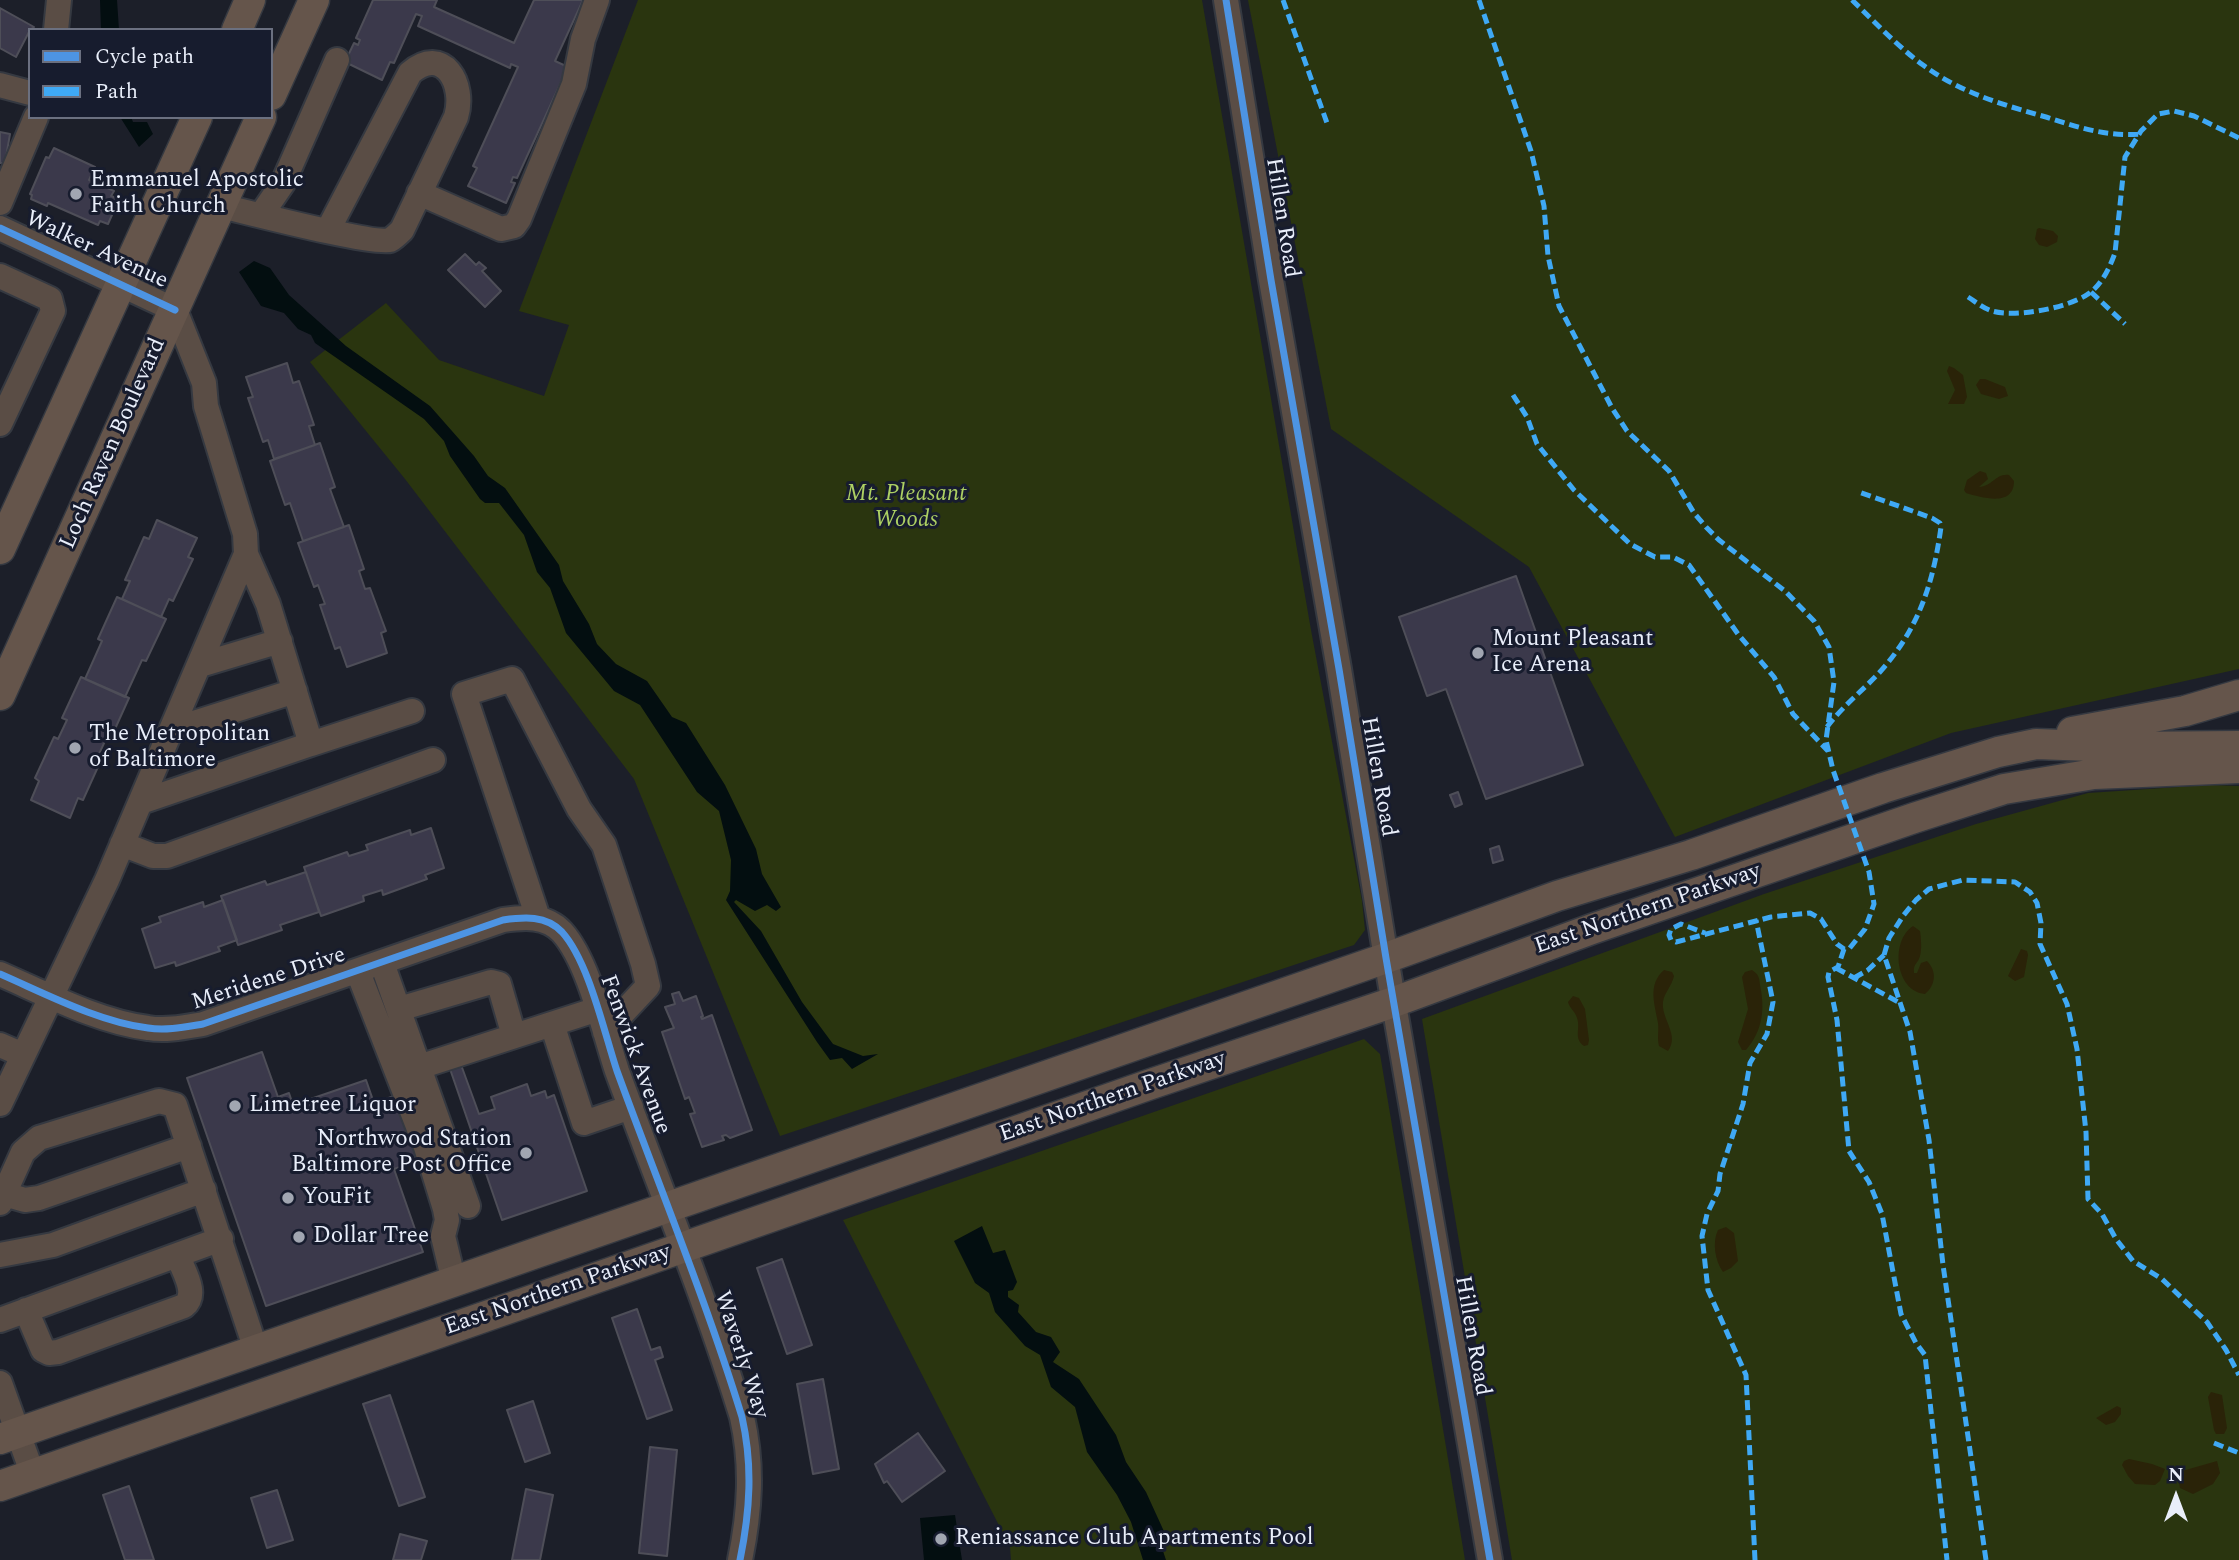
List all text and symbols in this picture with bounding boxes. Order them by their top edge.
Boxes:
legend [28,28,273,119]
text: Cycle path [95,41,194,73]
text: Path [95,76,138,108]
street label: Hillen Road [1258,156,1304,280]
place label: Emmanuel Apostolic Faith Church [90,167,304,221]
marker: Emmanuel Apostolic Faith Church [68,186,84,202]
street label: Walker Avenue [20,206,172,296]
street label: Loch Raven Boulevard [55,334,173,554]
park label: Mt. Pleasant Woods [846,481,966,535]
place label: Mount Pleasant Ice Arena [1492,626,1653,680]
marker: Mount Pleasant Ice Arena [1470,645,1486,661]
street label: Hillen Road [1353,715,1401,839]
place label: The Metropolitan of Baltimore [89,721,270,775]
marker: The Metropolitan of Baltimore [67,740,83,756]
street label: East Northern Parkway [1531,858,1765,962]
street label: Meridene Drive [189,942,349,1018]
street label: Fenwick Avenue [592,971,676,1139]
street label: East Northern Parkway [996,1046,1230,1150]
place label: Limetree Liquor [249,1092,416,1120]
marker: Limetree Liquor [227,1098,243,1114]
place label: Northwood Station Baltimore Post Office [291,1126,512,1180]
marker: Northwood Station Baltimore Post Office [518,1145,534,1161]
place label: YouFit [302,1184,371,1212]
marker: YouFit [280,1190,296,1206]
place label: Dollar Tree [313,1223,429,1251]
marker: Dollar Tree [291,1229,307,1245]
street label: East Northern Parkway [441,1239,675,1343]
street label: Hillen Road [1447,1274,1495,1398]
street label: Waverly Way [706,1288,774,1422]
text: N [2168,1461,2184,1490]
north arrow [2141,1462,2211,1532]
place label: Reniassance Club Apartments Pool [955,1525,1313,1553]
marker: Reniassance Club Apartments Pool [933,1531,949,1547]

